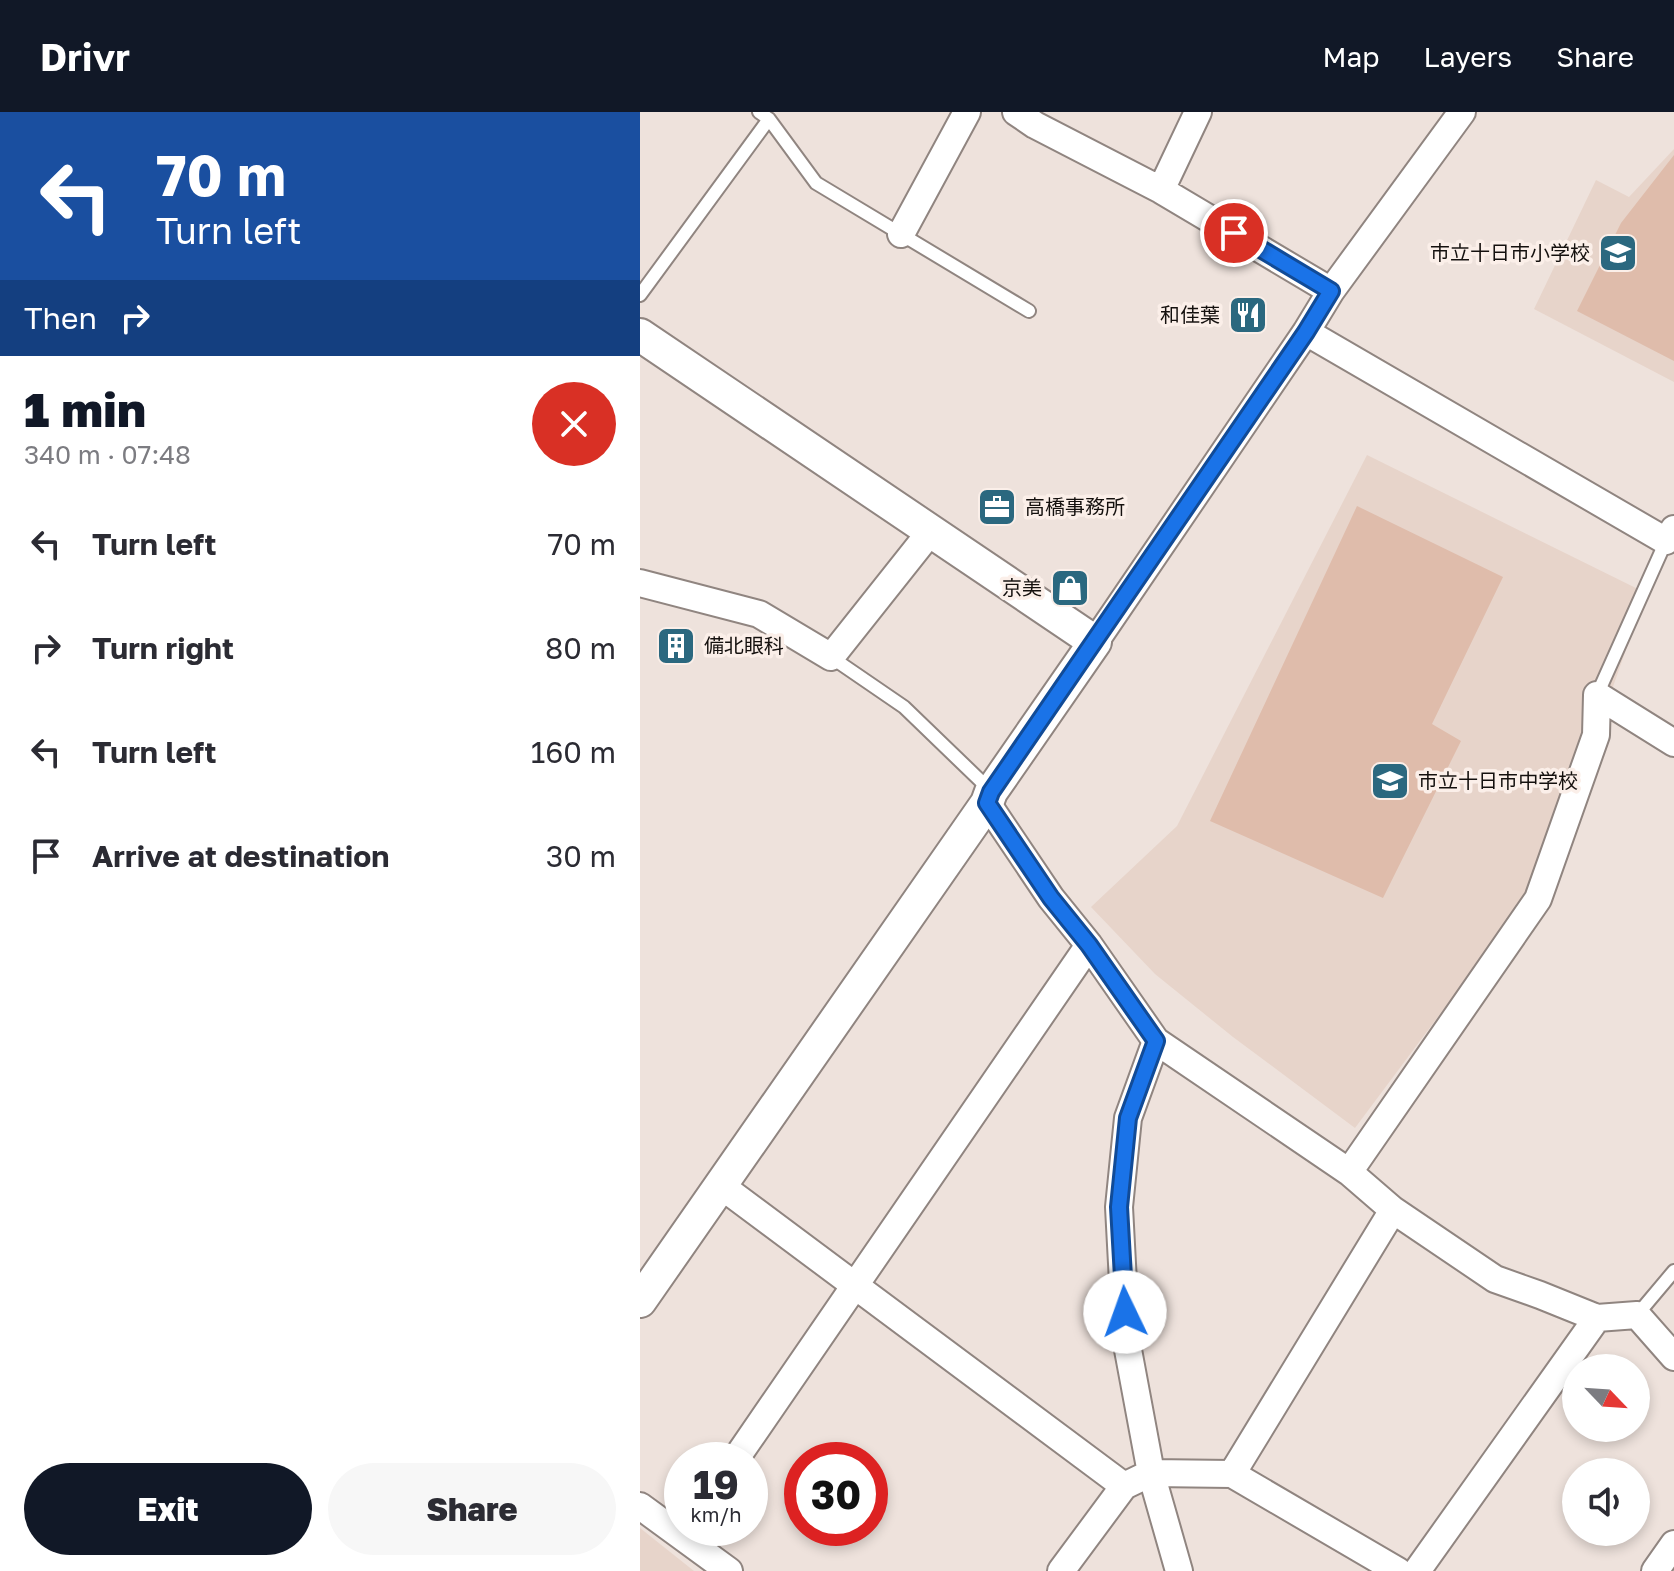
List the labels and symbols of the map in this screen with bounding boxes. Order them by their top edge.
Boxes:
pin [1200,199,1268,267]
school or university icon: 市立十日市小学校 [1597,232,1639,274]
place label: 市立十日市小学校 [1430,240,1590,264]
restaurant icon: 和佳葉 [1227,294,1269,336]
place label: 和佳葉 [1160,302,1220,326]
office icon: 高橋事務所 [976,486,1018,528]
place label: 高橋事務所 [1025,494,1125,518]
shop icon: 京美 [1049,567,1091,609]
place label: 京美 [1002,575,1042,599]
building icon: 備北眼科 [655,625,697,667]
place label: 備北眼科 [704,633,784,657]
school or university icon: 市立十日市中学校 [1369,760,1411,802]
place label: 市立十日市中学校 [1418,768,1578,792]
position arrow [1083,1270,1167,1354]
north arrow [1562,1354,1650,1442]
speed limit sign: 30 [784,1442,888,1546]

